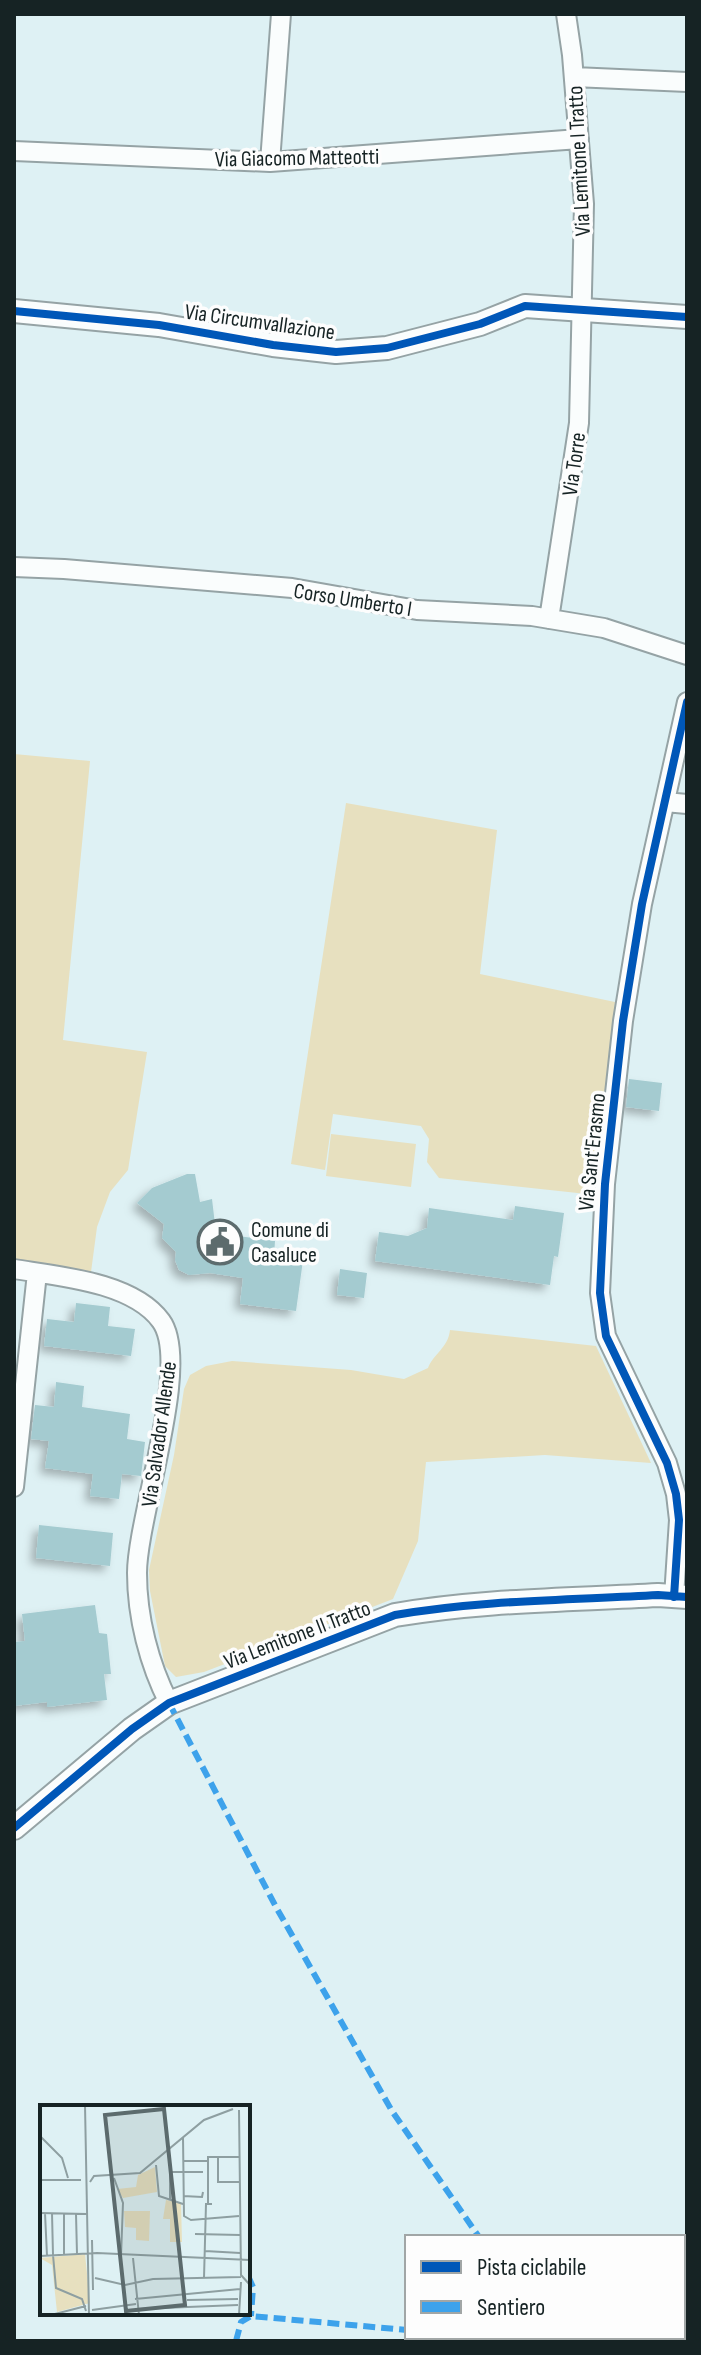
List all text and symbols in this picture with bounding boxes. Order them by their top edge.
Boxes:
street label: Via Lemitone I Tratto [562,85,597,237]
street label: Via Giacomo Matteotti [215,144,379,173]
street label: Via Circumvallazione [183,299,337,346]
street label: Via Torre [557,431,592,498]
street label: Corso Umberto I [292,578,414,623]
street label: Via Sant'Erasmo [573,1092,612,1212]
place label: Comune di Casaluce [251,1217,329,1269]
public building icon: Comune di Casaluce [196,1218,244,1266]
street label: Via Salvador Allende [136,1360,183,1509]
street label: Via Lemitone II Tratto [220,1595,375,1676]
inset map [40,2105,250,2315]
legend [405,2235,685,2339]
text: Pista ciclabile [477,2253,586,2282]
text: Sentiero [477,2293,545,2322]

